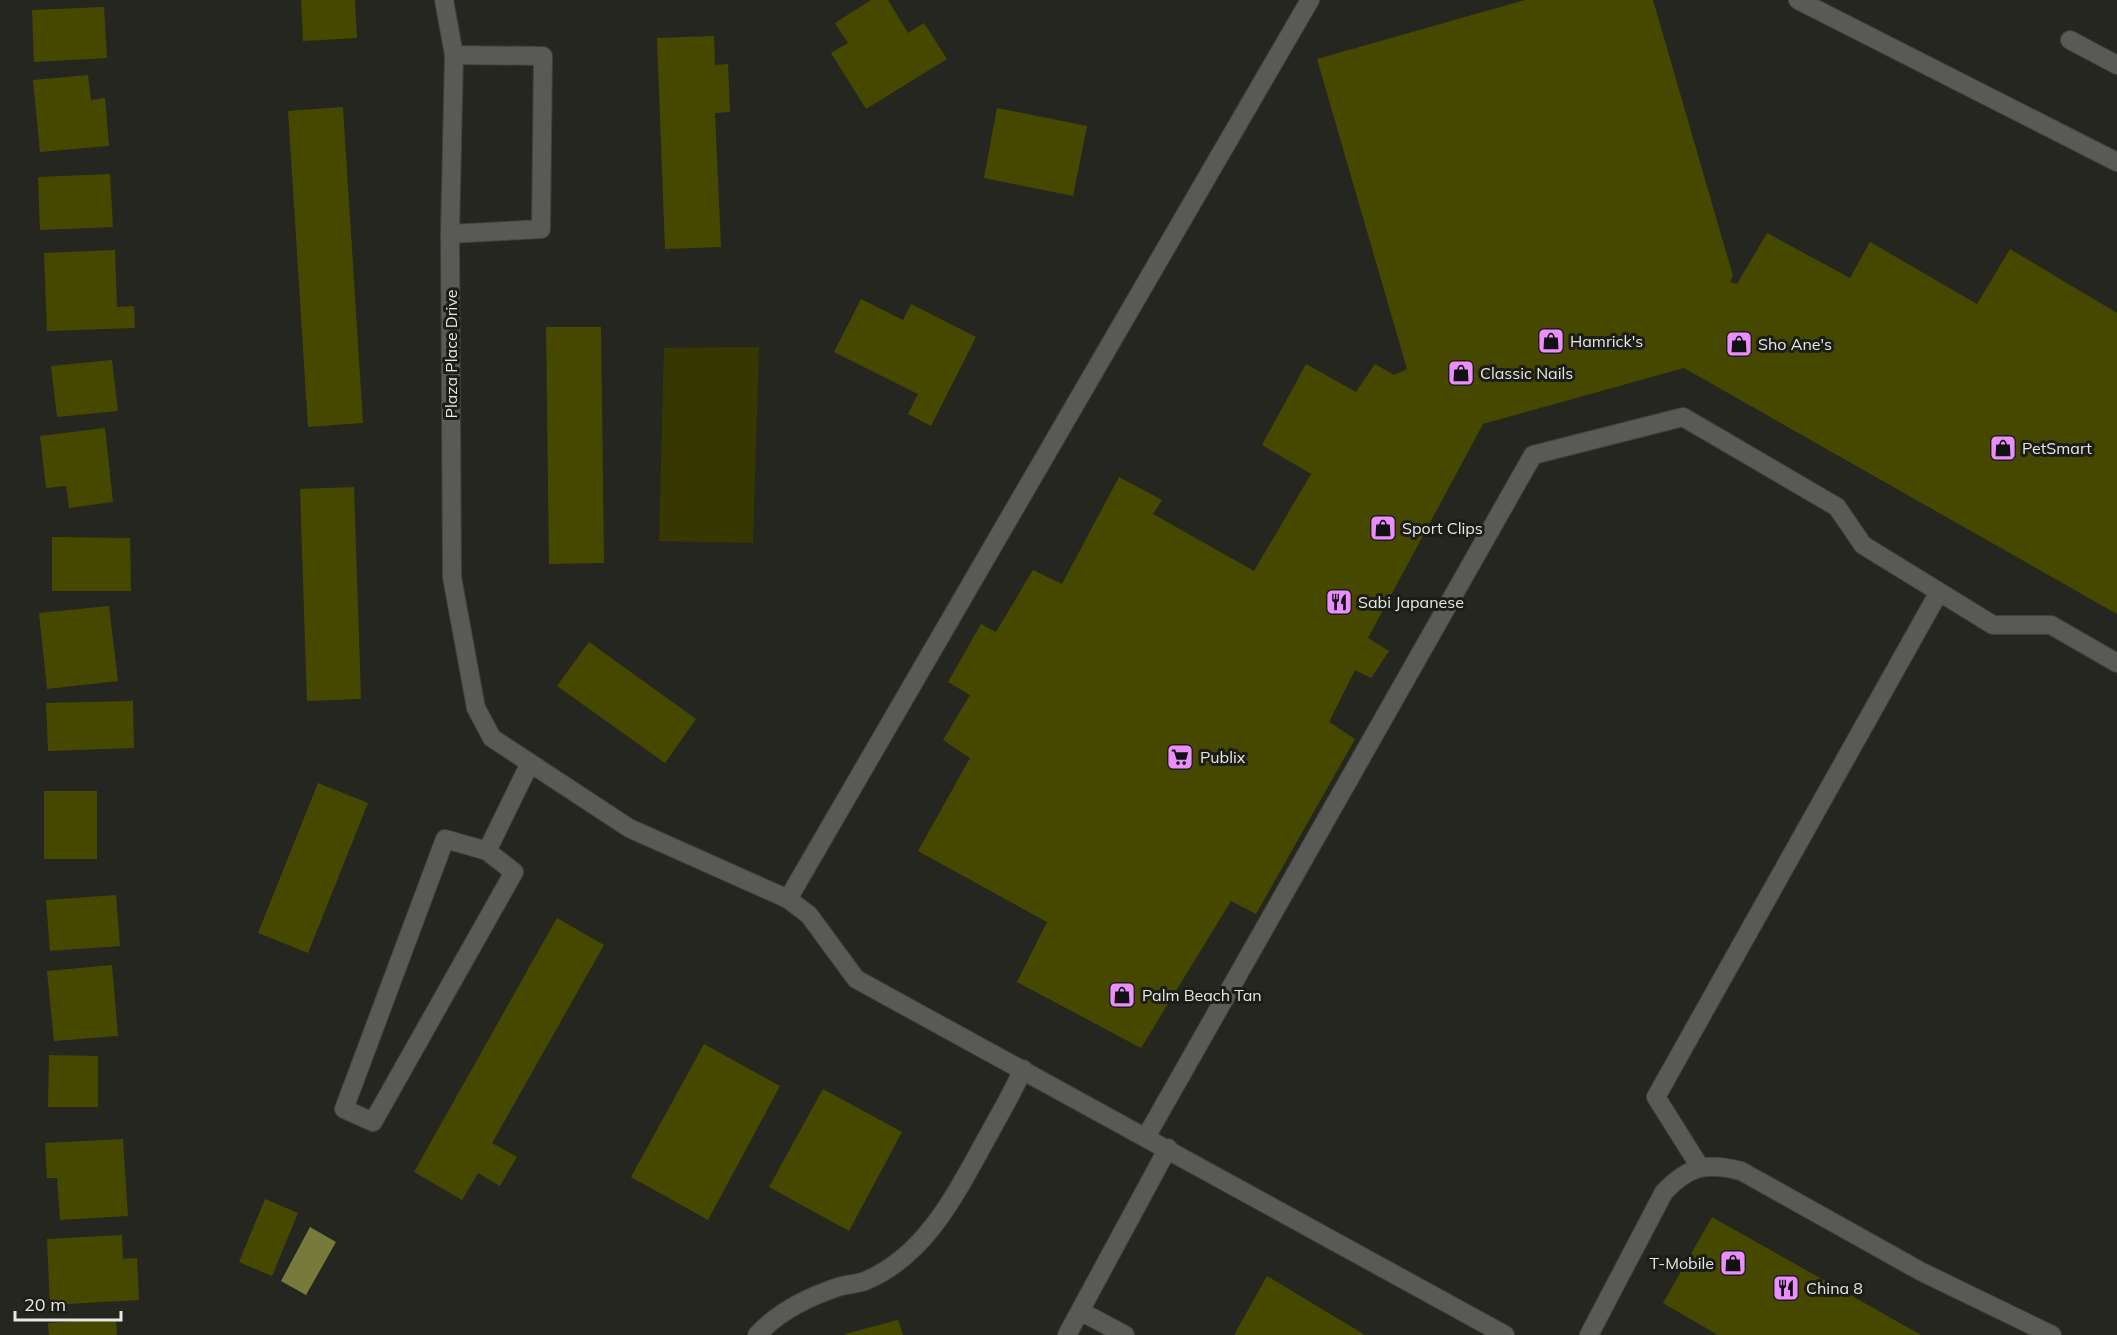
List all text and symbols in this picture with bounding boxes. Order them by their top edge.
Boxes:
street label: Plaza Place Drive [441,290,461,418]
shop icon: Hamrick's [1536,326,1566,356]
shop icon: Sho Ane's [1724,329,1754,359]
place label: Hamrick's [1570,331,1643,351]
place label: Sho Ane's [1758,334,1832,354]
shop icon: Classic Nails [1446,358,1476,388]
place label: Classic Nails [1480,363,1573,383]
shop icon: PetSmart [1988,433,2018,463]
place label: PetSmart [2022,438,2092,458]
shop icon: Sport Clips [1368,513,1398,543]
place label: Sport Clips [1402,518,1483,538]
restaurant icon: Sabi Japanese [1324,587,1354,617]
place label: Sabi Japanese [1358,592,1464,612]
supermarket icon: Publix [1165,742,1195,772]
place label: Publix [1200,747,1246,767]
shop icon: Palm Beach Tan [1107,980,1137,1010]
place label: Palm Beach Tan [1142,985,1262,1005]
shop icon: T-Mobile [1718,1248,1748,1278]
place label: T-Mobile [1649,1253,1714,1273]
restaurant icon: China 8 [1771,1273,1801,1303]
place label: China 8 [1806,1278,1863,1298]
scale bar [15,1284,122,1322]
text: 20 m [24,1293,66,1316]

